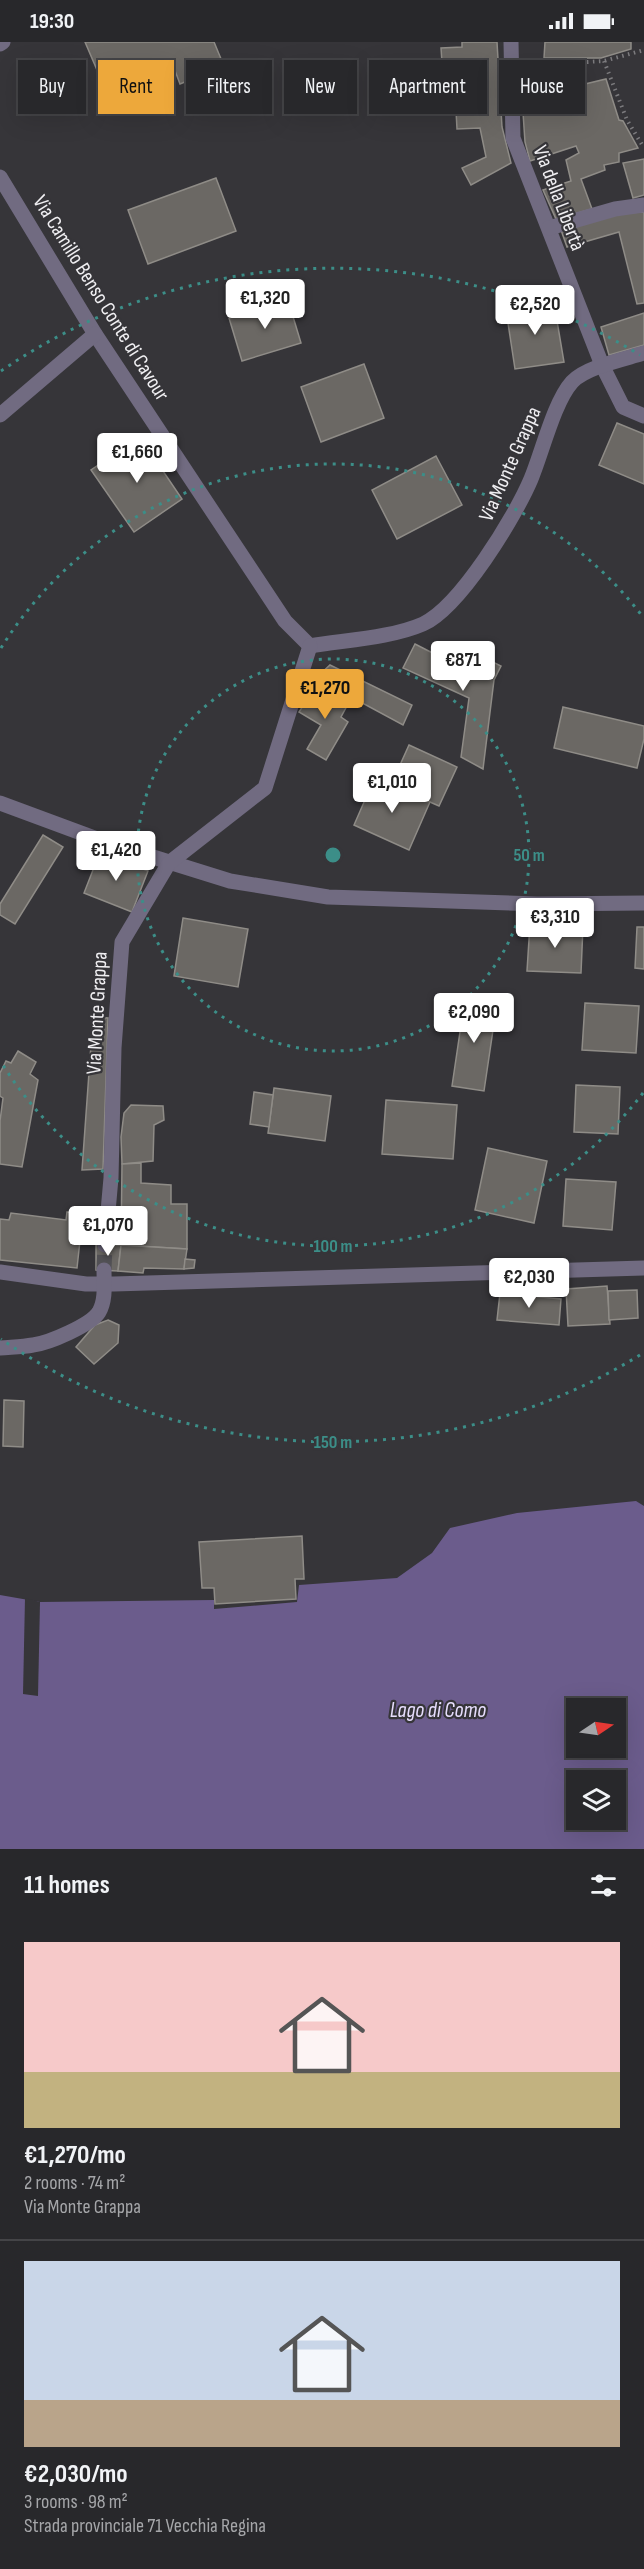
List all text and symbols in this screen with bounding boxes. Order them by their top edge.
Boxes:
text: 19:30 [30,8,74,35]
chip: Buy [18,60,86,114]
chip: Rent [98,60,174,114]
chip: Filters [186,60,272,114]
chip: New [284,60,357,114]
chip: Apartment [369,60,487,114]
chip: House [499,60,585,114]
street label: Via della Libertà [527,142,591,254]
street label: Via Camillo Benso Conte di Cavour [27,191,175,405]
pin: €1,320 [216,279,314,330]
pin: €2,520 [486,285,584,336]
text: €1,320 [240,286,290,310]
text: €2,520 [509,292,561,316]
street label: Via Monte Grappa [474,403,546,525]
pin: €1,660 [88,433,186,484]
text: €1,660 [111,440,163,464]
pin: €871 [427,641,499,692]
text: €871 [445,648,481,672]
pin: €1,270 [276,669,374,720]
text: €1,270 [300,676,350,700]
pin: €1,010 [343,763,441,814]
text: €1,010 [367,770,417,794]
pin: €1,420 [67,831,165,882]
text: €1,420 [90,838,142,862]
centre of rings [323,845,343,865]
text: 50 m [513,845,545,866]
pin: €3,310 [506,898,604,949]
text: €3,310 [530,905,580,929]
street label: Via Monte Grappa [81,951,113,1075]
pin: €2,090 [425,993,523,1044]
text: €2,090 [448,1000,500,1024]
pin: €1,070 [59,1206,157,1257]
text: €1,070 [83,1213,133,1237]
text: 100 m [314,1236,353,1257]
pin: €2,030 [480,1258,578,1309]
text: €2,030 [503,1265,555,1289]
text: 150 m [314,1432,352,1453]
water label: Lago di Como [390,1697,486,1724]
north arrow [566,1698,626,1758]
map controls [566,1698,626,1830]
button: layers [566,1770,626,1830]
icon: filters [587,1869,620,1902]
text: 11 homes [24,1870,110,1901]
icon: home [268,1981,376,2089]
text: €1,270/mo [24,2140,126,2171]
text: 2 rooms · 74 m² [24,2171,125,2195]
text: Via Monte Grappa [24,2195,141,2219]
icon: home [268,2300,376,2408]
text: €2,030/mo [24,2459,128,2490]
text: 3 rooms · 98 m² [24,2490,128,2514]
text: Strada provinciale 71 Vecchia Regina [24,2514,266,2538]

